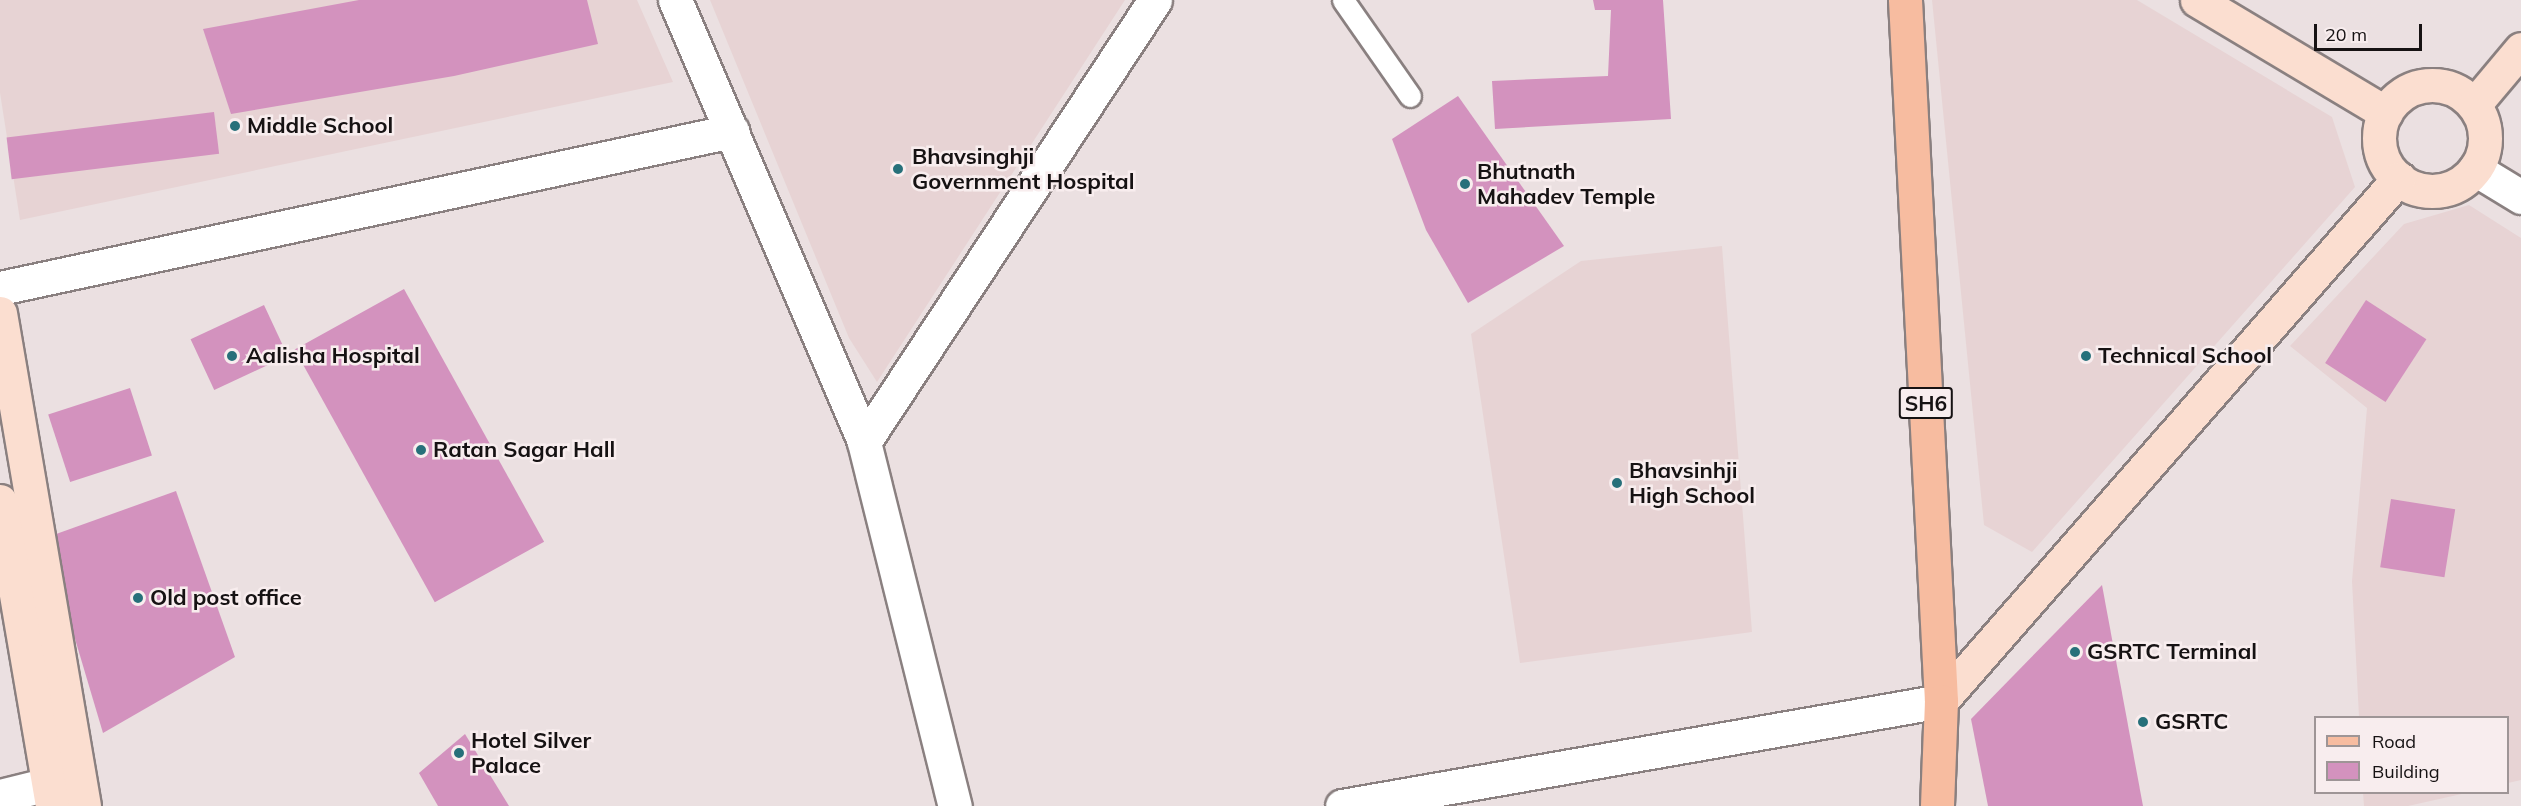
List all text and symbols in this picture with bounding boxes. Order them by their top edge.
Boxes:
scale bar [2317,12,2425,50]
text: 20 m [2325,23,2367,46]
place label: Middle School [247,113,393,139]
marker: Middle School [228,119,242,133]
place label: Bhavsinghji Government Hospital [912,143,1134,194]
place label: Bhutnath Mahadev Temple [1477,158,1655,210]
marker: Bhavsinghji Government Hospital [889,160,907,178]
marker: Bhutnath Mahadev Temple [1458,177,1472,191]
place label: Aalisha Hospital [246,343,420,369]
place label: Technical School [2098,343,2272,369]
marker: Aalisha Hospital [223,347,241,365]
marker: Technical School [2079,349,2093,363]
road number: SH6 [1898,385,1954,421]
place label: Ratan Sagar Hall [433,437,615,463]
marker: Ratan Sagar Hall [414,443,428,457]
place label: Bhavsinhji High School [1629,457,1755,508]
marker: Bhavsinhji High School [1610,476,1624,490]
place label: Old post office [150,585,302,611]
marker: Old post office [131,591,145,605]
place label: GSRTC Terminal [2087,639,2257,665]
marker: GSRTC Terminal [2068,645,2082,659]
place label: GSRTC [2155,709,2228,735]
marker: GSRTC [2136,715,2150,729]
legend [2314,716,2509,794]
place label: Hotel Silver Palace [471,727,591,778]
text: Road [2372,730,2416,753]
marker: Hotel Silver Palace [452,746,466,760]
text: Building [2372,760,2440,783]

